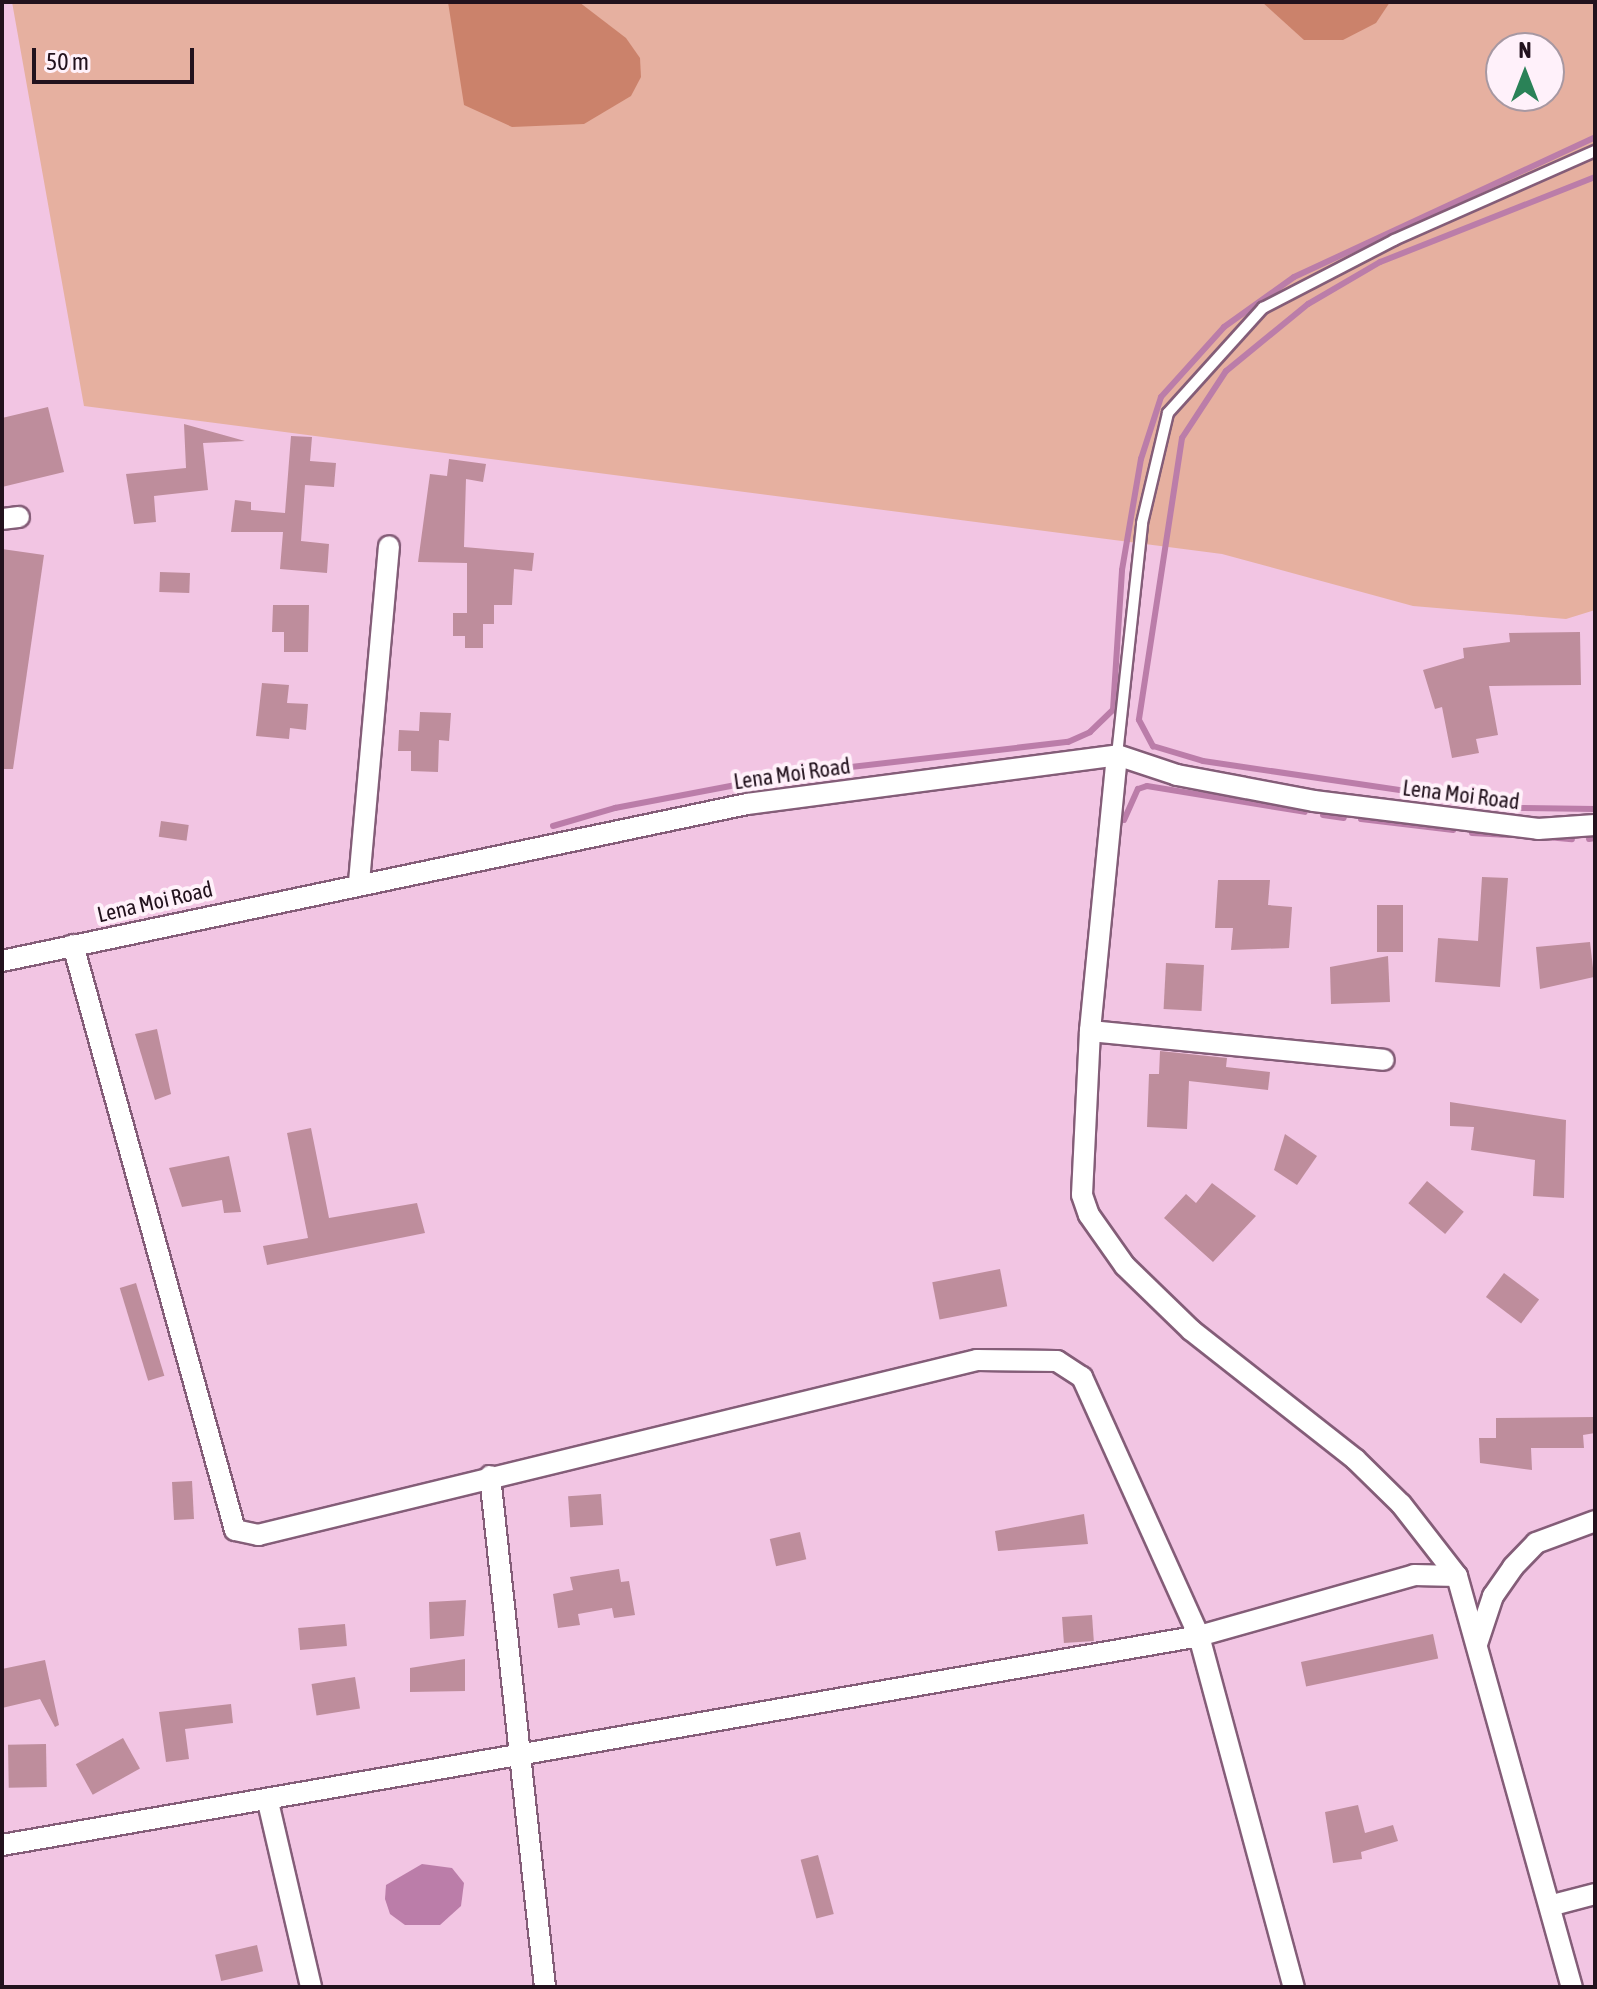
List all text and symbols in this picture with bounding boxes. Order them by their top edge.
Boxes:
scale bar [36,32,198,82]
north arrow [1485,32,1565,112]
text: N [1519,37,1531,63]
text: 50 m [46,48,89,75]
street label: Lena Moi Road [732,753,852,795]
street label: Lena Moi Road [1401,775,1521,815]
street label: Lena Moi Road [95,876,215,928]

